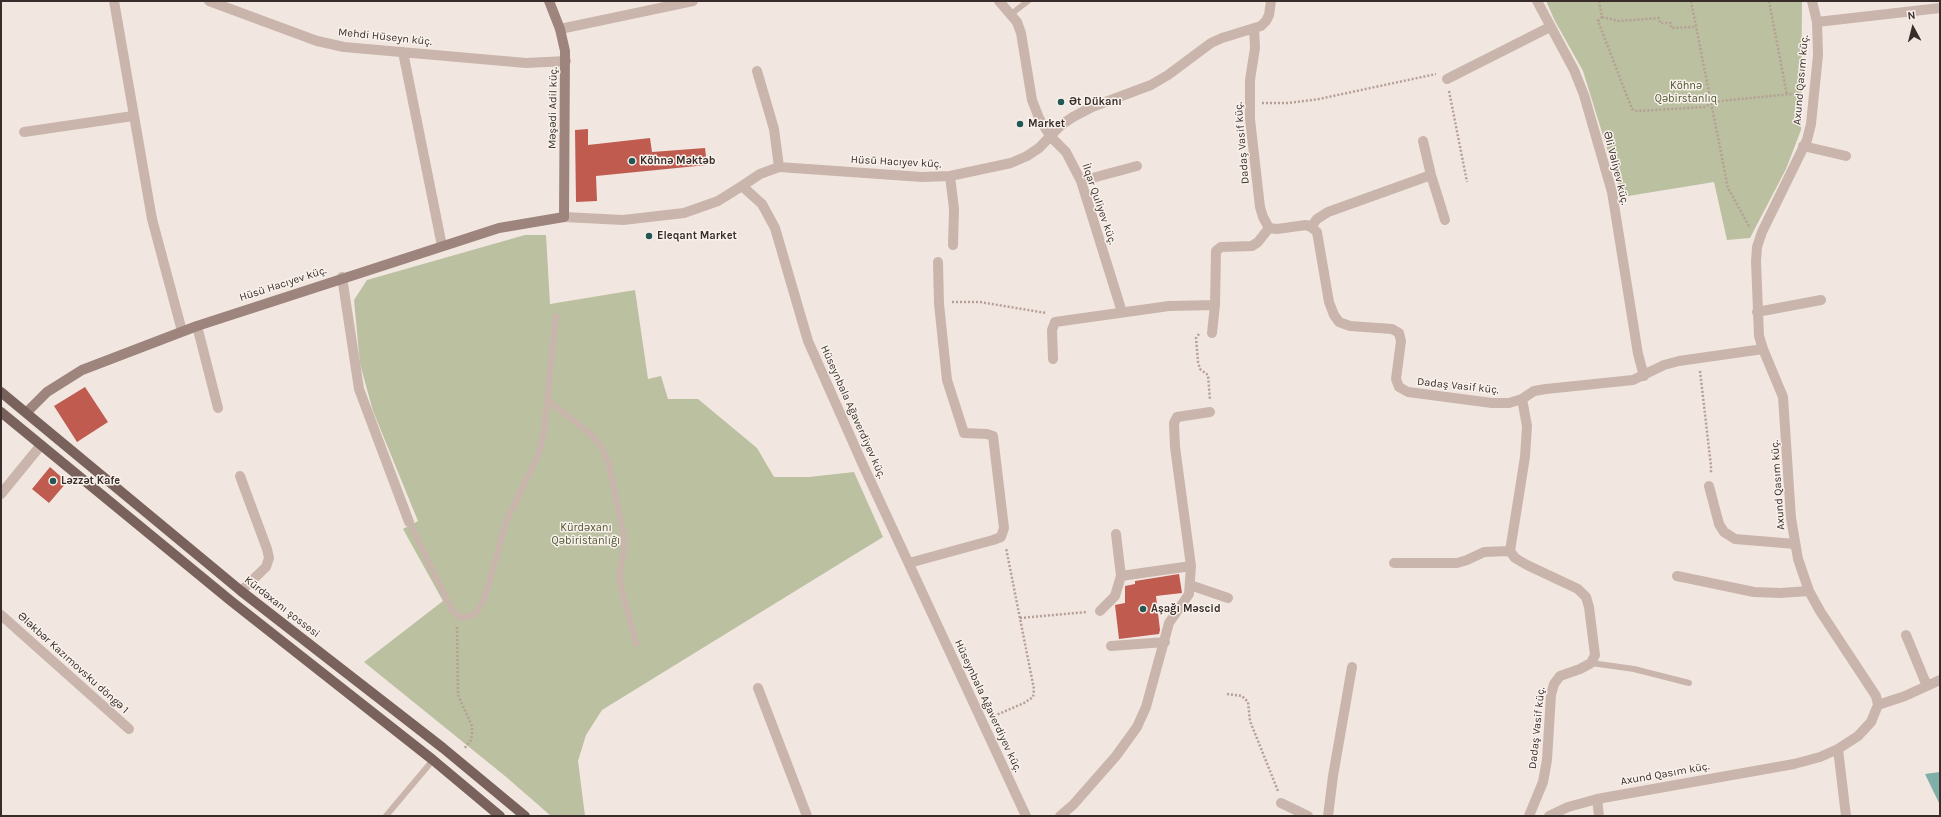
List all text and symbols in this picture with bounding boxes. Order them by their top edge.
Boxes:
north arrow [1893,8,1933,48]
text: N [1907,9,1916,23]
street label: Mehdi Hüseyn küç. [337,26,433,48]
street label: Axund Qasım küç. [1791,35,1811,125]
street label: Məşədi Adil küç. [546,67,560,149]
park label: Köhnə Qəbirstanlıq [1655,79,1717,105]
place label: Ət Dükanı [1069,95,1122,109]
marker: Ət Dükanı [1056,97,1066,107]
street label: Dadaş Vasif küç. [1232,102,1252,184]
place label: Market [1028,117,1065,131]
marker: Market [1015,119,1025,129]
street label: Əli Vəliyev küç. [1600,130,1632,206]
street label: Hüsü Hacıyev küç. [850,153,942,171]
place label: Köhnə Məktəb [640,154,715,168]
marker: Köhnə Məktəb [627,156,637,166]
street label: İlqar Quliyev küç. [1079,162,1119,246]
place label: Eleqant Market [657,229,737,243]
marker: Eleqant Market [644,231,654,241]
street label: Hüsü Hacıyev küç. [238,264,328,304]
street label: Hüseynbala Ağaverdiyev küç. [818,343,888,481]
street label: Dadaş Vasif küç. [1416,375,1500,397]
street label: Axund Qasım küç. [1768,440,1788,530]
place label: Ləzzət Kafe [61,474,120,488]
marker: Ləzzət Kafe [48,476,58,486]
park label: Kürdəxanı Qəbiristanlığı [552,521,620,547]
street label: Kürdəxanı şossesi [242,573,322,641]
place label: Aşağı Məscid [1151,602,1221,616]
marker: Aşağı Məscid [1138,604,1148,614]
street label: Ələkbər Kazımovsku döngə 1 [15,610,131,716]
street label: Hüseynbala Ağaverdiyev küç. [951,638,1025,774]
street label: Dadaş Vasif küç. [1526,686,1548,770]
street label: Axund Qasım küç. [1620,760,1710,788]

